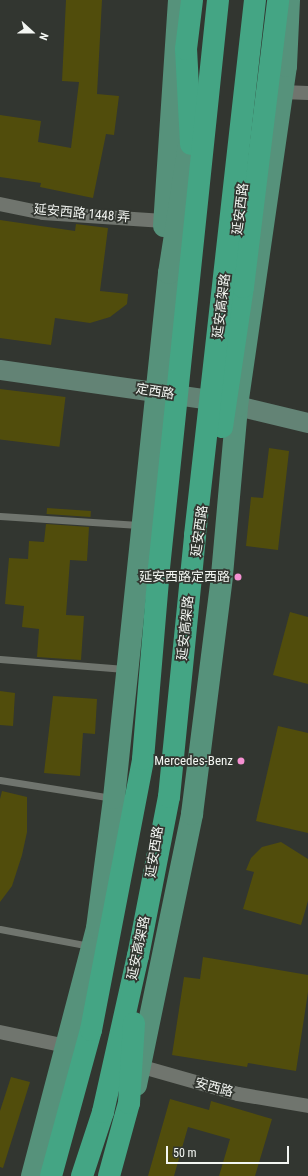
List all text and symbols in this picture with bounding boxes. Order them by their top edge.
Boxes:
north arrow [12,12,52,52]
text: N [36,31,51,42]
street label: 延安西路 [230,182,252,236]
street label: 延安西路 1448 弄 [33,202,131,226]
street label: 延安高架路 [210,273,234,339]
street label: 定西路 [135,381,175,403]
street label: 延安西路 [189,504,211,558]
place label: 延安西路定西路 [139,569,230,585]
marker: 延安西路定西路 [233,572,243,582]
street label: 延安高架路 [175,595,197,661]
place label: Mercedes-Benz [154,753,233,769]
marker: Mercedes-Benz [236,756,246,766]
street label: 延安西路 [143,825,167,879]
street label: 延安高架路 [125,915,153,981]
street label: 安西路 [193,1075,235,1101]
scale bar [168,1138,291,1164]
text: 50 m [173,1146,197,1160]

